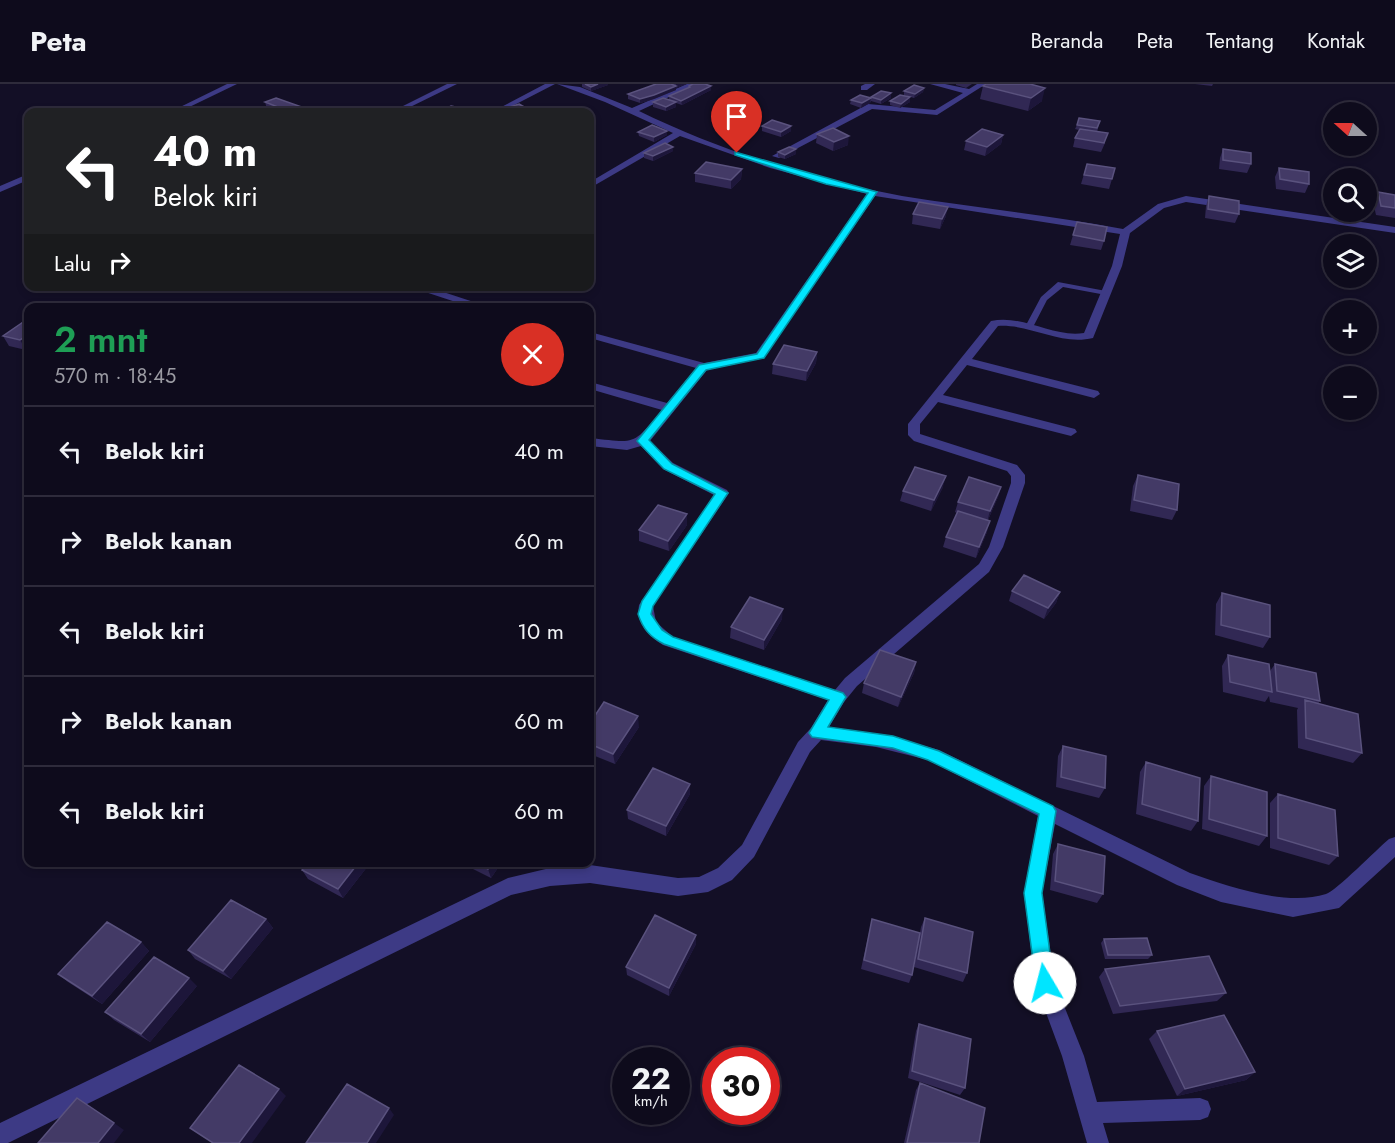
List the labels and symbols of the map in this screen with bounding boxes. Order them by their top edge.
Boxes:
pin [711,91,762,153]
north arrow [1323,102,1377,156]
position arrow [1013,951,1077,1015]
speed limit sign: 30 [702,1047,780,1125]

